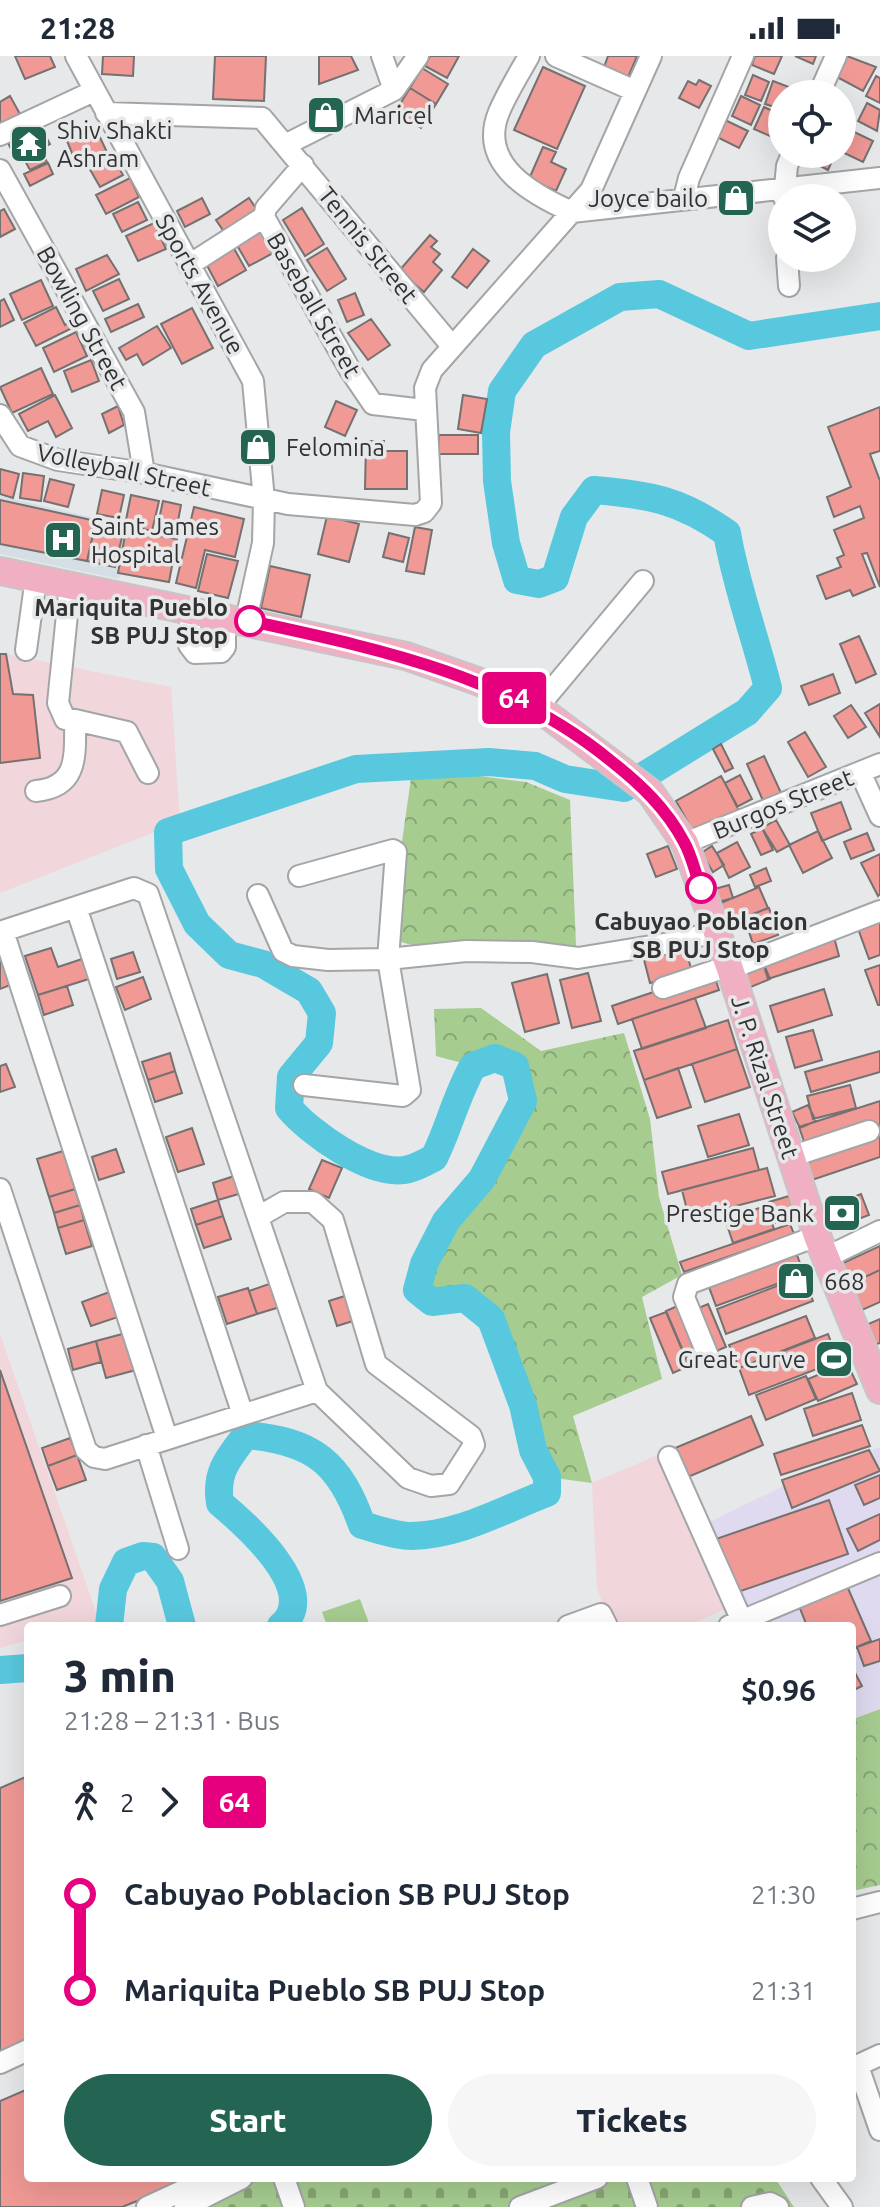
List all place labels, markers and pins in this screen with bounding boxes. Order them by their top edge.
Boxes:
shop icon: Maricel [305,94,347,136]
place label: Maricel [354,102,433,129]
place label: Shiv Shakti Ashram [57,117,172,172]
temple icon: Shiv Shakti Ashram [8,123,50,165]
shop icon: Joyce bailo [715,177,757,219]
place label: Joyce bailo [588,185,708,212]
shop icon: Felomina [237,426,279,468]
place label: Felomina [286,434,385,461]
place label: Saint James Hospital [91,513,219,568]
hospital icon: Saint James Hospital [42,519,84,561]
place label: Mariquita Pueblo SB PUJ Stop [34,594,228,649]
marker: Mariquita Pueblo SB PUJ Stop [235,606,265,636]
marker: Cabuyao Poblacion SB PUJ Stop [686,873,716,903]
place label: Cabuyao Poblacion SB PUJ Stop [594,908,808,963]
bank icon: Prestige Bank [821,1192,863,1234]
place label: Prestige Bank [666,1200,814,1227]
shop icon: 668 [775,1260,817,1302]
place label: 668 [824,1268,865,1295]
sports icon: Great Curve [813,1338,855,1380]
place label: Great Curve [678,1346,806,1373]

